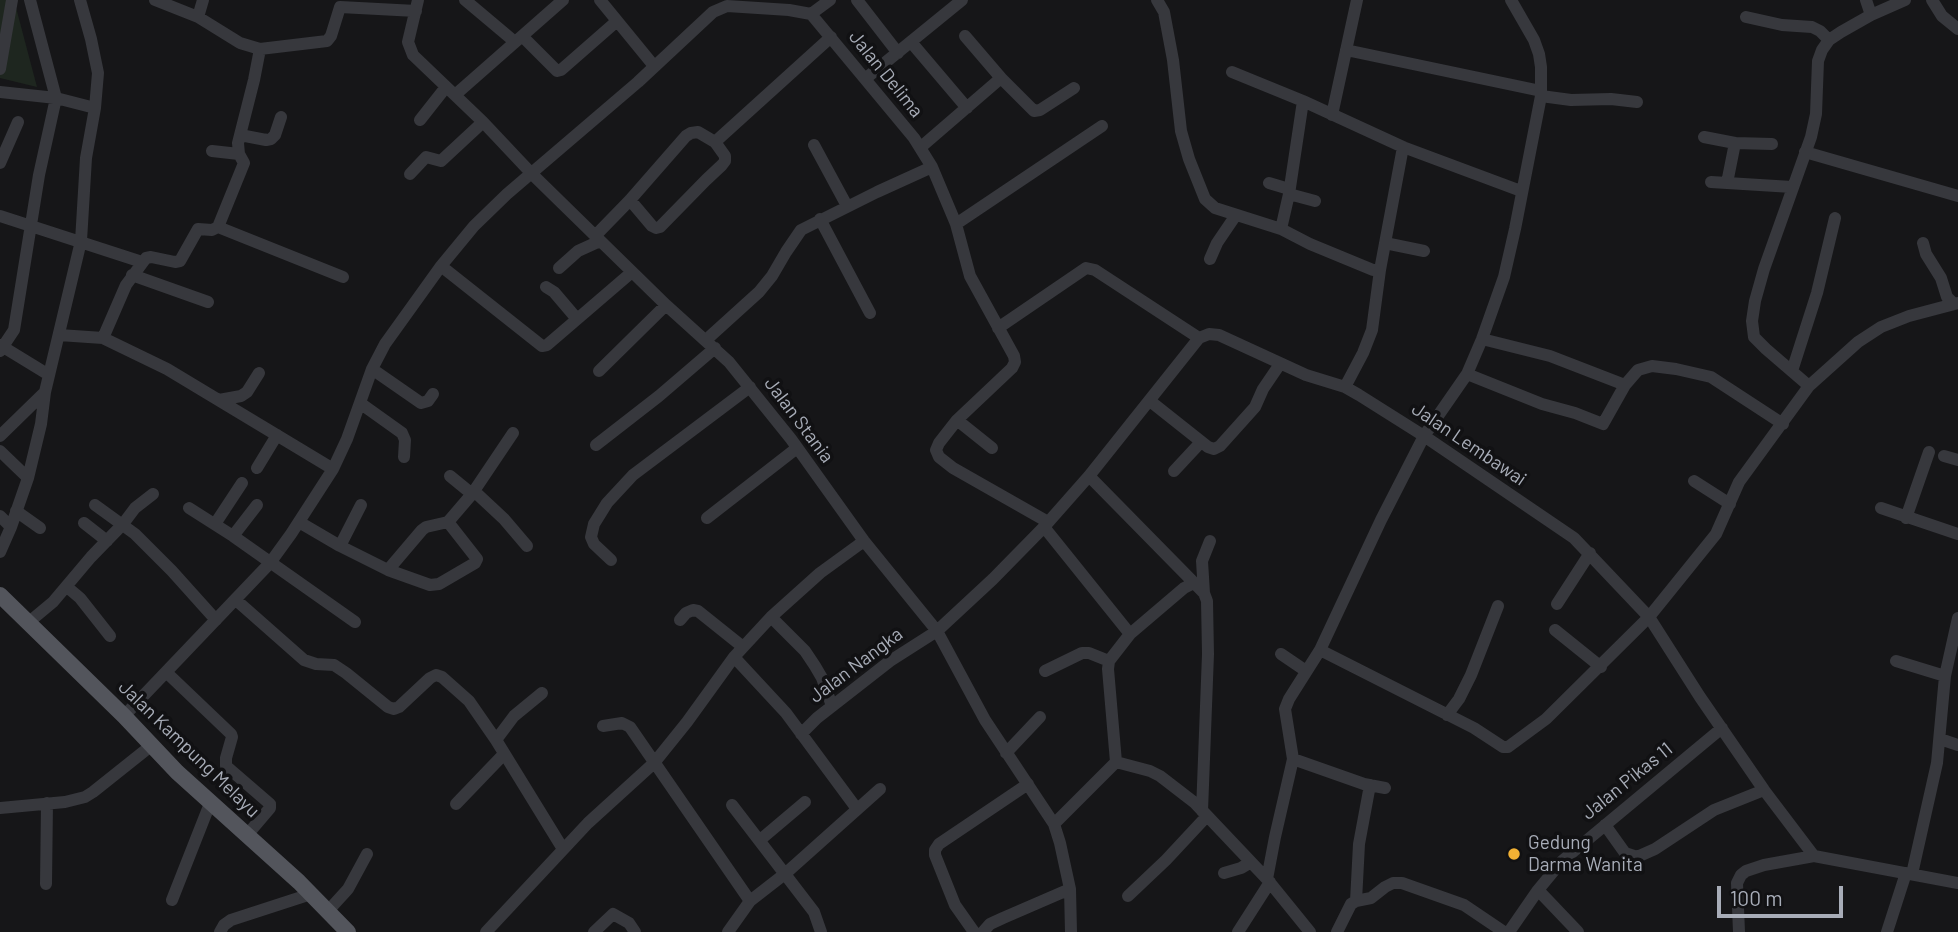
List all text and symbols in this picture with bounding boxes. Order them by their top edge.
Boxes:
street label: Jalan Delima [844,26,928,122]
street label: Jalan Stania [759,373,839,467]
street label: Jalan Lembawai [1407,397,1531,491]
street label: Jalan Nangka [805,623,907,707]
street label: Jalan Kampung Melayu [114,676,264,822]
street label: Jalan Pikas 11 [1577,737,1677,825]
place label: Gedung Darma Wanita [1528,832,1643,876]
marker: Gedung Darma Wanita [1506,846,1522,862]
scale bar [1720,872,1846,916]
text: 100 m [1730,885,1783,910]

